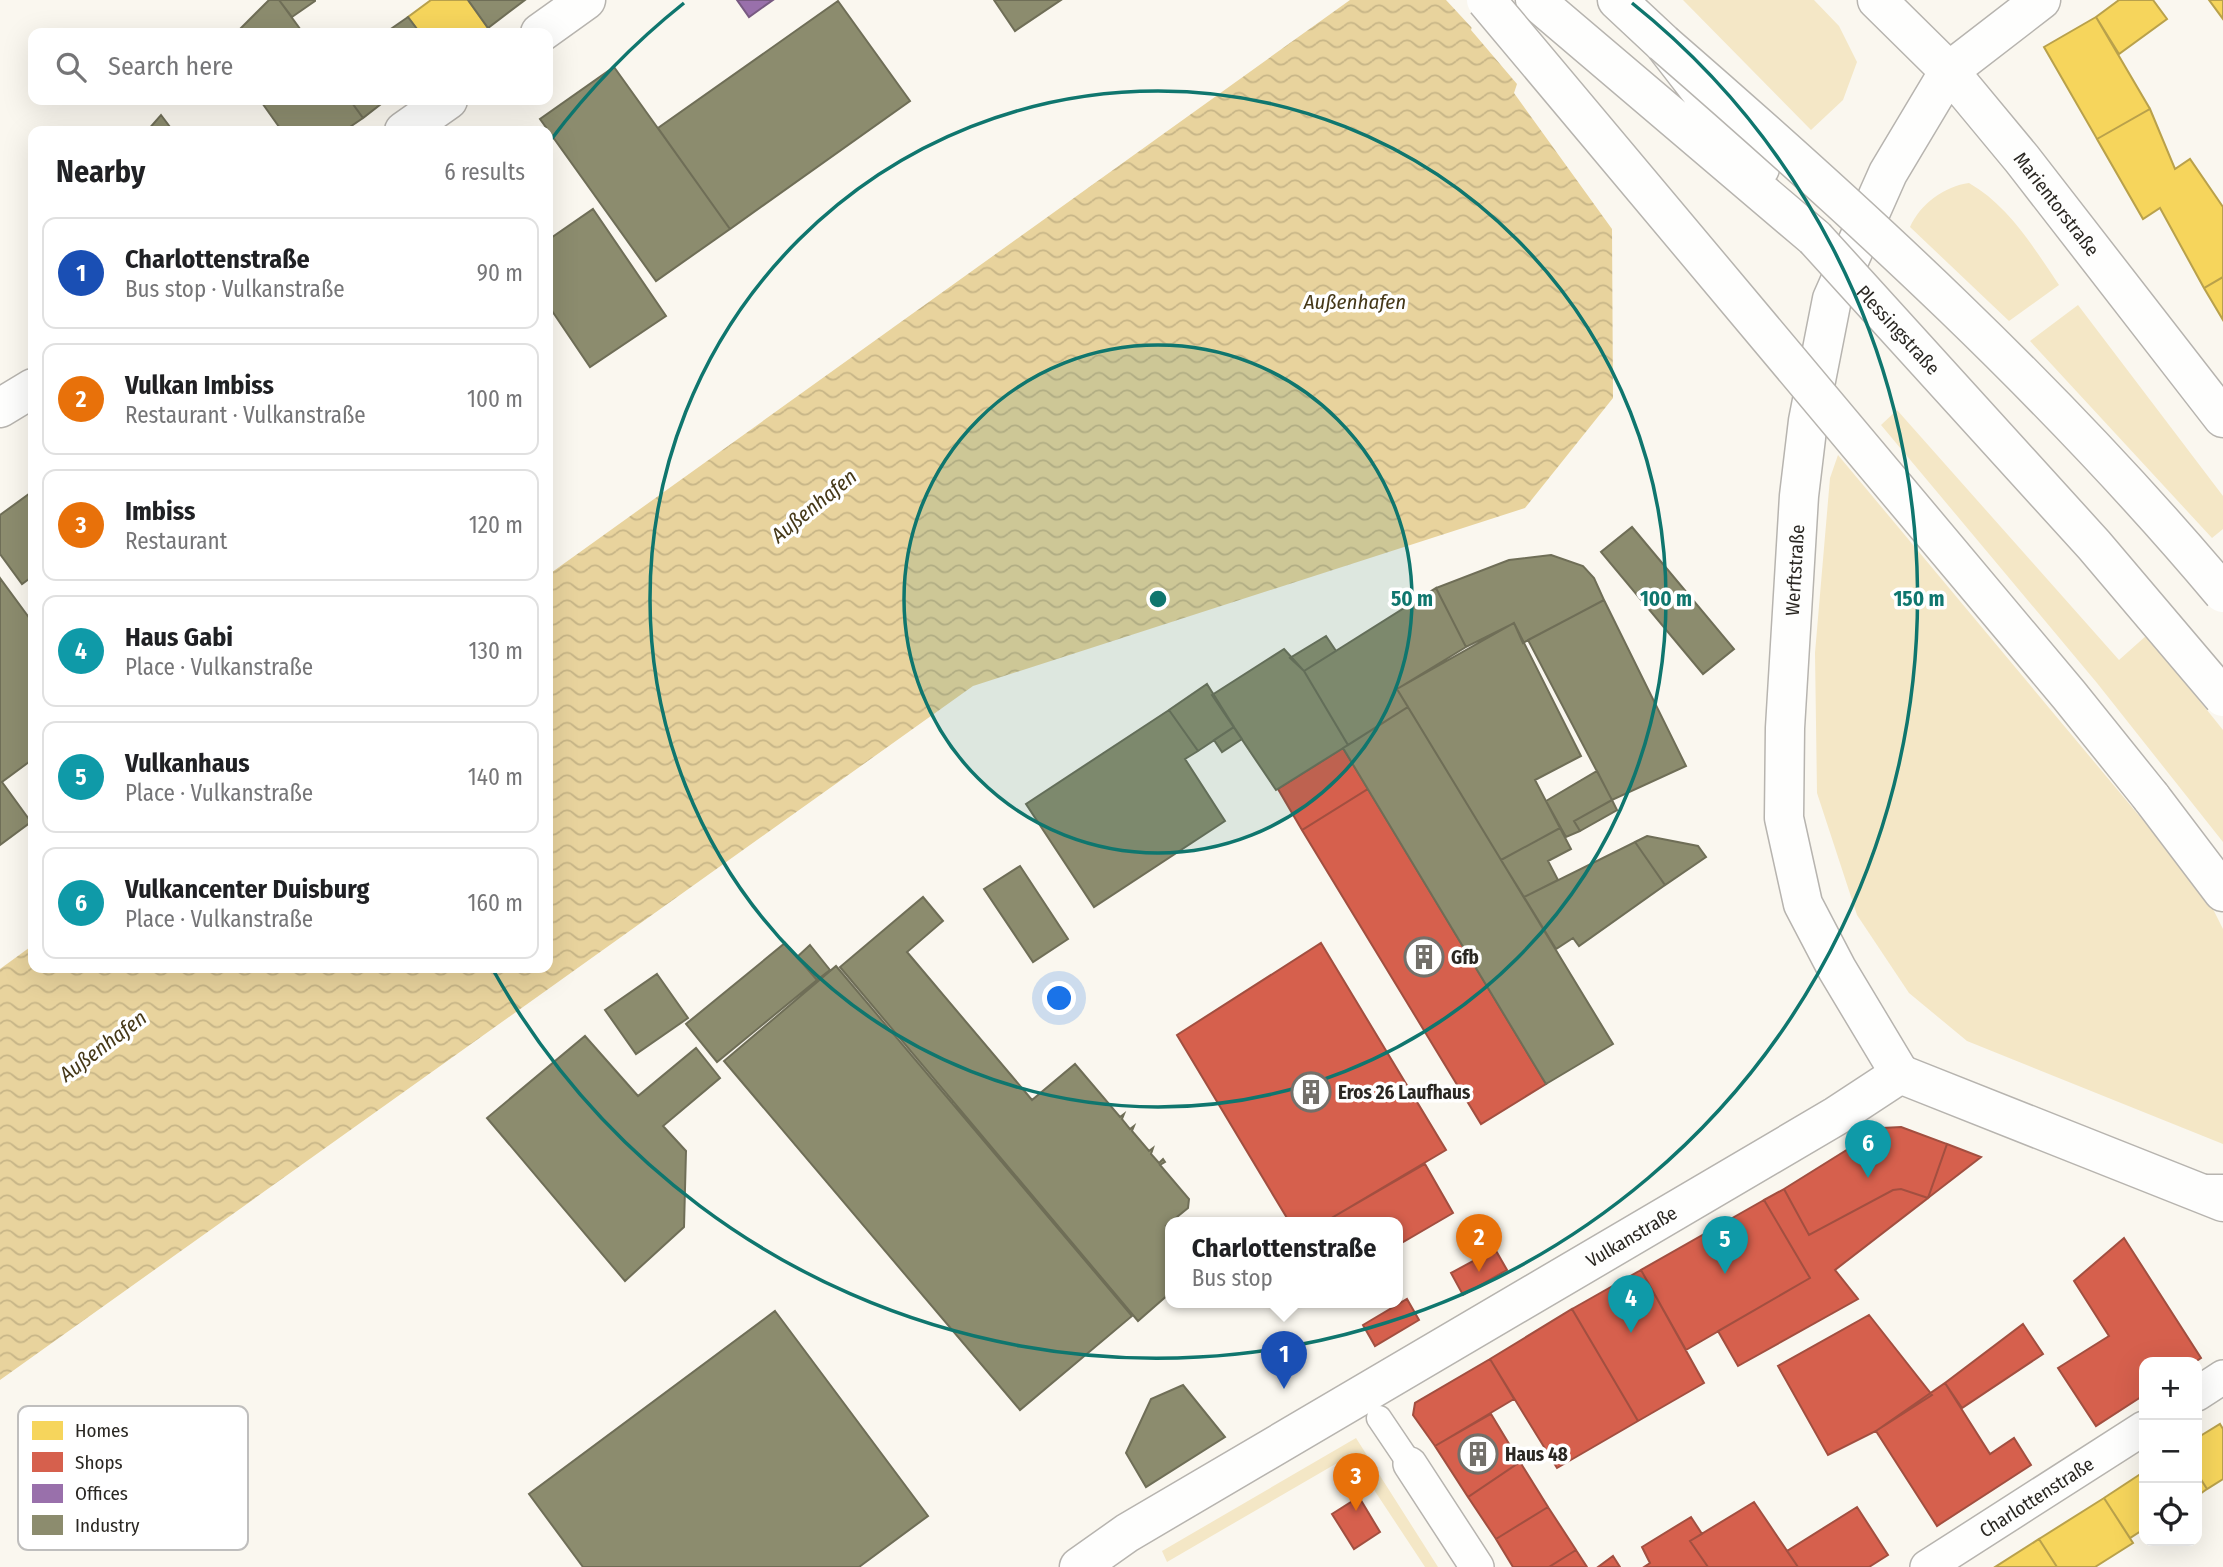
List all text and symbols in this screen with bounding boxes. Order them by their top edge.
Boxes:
search box [28,28,553,105]
icon: search [52,48,90,86]
text: Search here [108,51,233,82]
street label: Marientorstraße [2009,147,2104,260]
text: Nearby [56,154,145,190]
text: 6 results [444,158,525,186]
text: Charlottenstraße [125,244,310,275]
text: 1 [76,259,86,287]
text: 90 m [477,259,523,287]
text: Bus stop · Vulkanstraße [125,275,345,303]
street label: Plessingstraße [1852,280,1945,379]
water label: Außenhafen [1303,289,1406,315]
text: Vulkan Imbiss [125,370,274,401]
text: 2 [76,385,86,413]
text: 100 m [467,385,523,413]
text: Restaurant · Vulkanstraße [125,401,366,429]
water label: Außenhafen [765,464,862,549]
text: Imbiss [125,496,195,527]
text: 3 [76,511,86,539]
text: 120 m [469,511,523,539]
street label: Werftstraße [1780,524,1809,616]
text: Restaurant [125,527,227,555]
text: 50 m [1391,586,1433,612]
text: 100 m [1640,586,1692,612]
text: 150 m [1893,586,1945,612]
centre of rings [1146,587,1170,611]
text: Haus Gabi [125,622,233,653]
text: 4 [75,637,87,665]
text: 130 m [469,637,523,665]
text: Place · Vulkanstraße [125,653,313,681]
text: Vulkanhaus [125,748,250,779]
text: 5 [75,763,87,791]
text: 140 m [468,763,523,791]
text: Place · Vulkanstraße [125,779,313,807]
text: Vulkancenter Duisburg [125,874,369,905]
text: 6 [75,889,87,917]
text: 160 m [468,889,523,917]
text: Place · Vulkanstraße [125,905,313,933]
building icon: Gfb [1403,936,1445,978]
place label: Gfb [1451,946,1479,969]
your location [1042,981,1076,1015]
water label: Außenhafen [53,1005,152,1088]
building icon: Eros 26 Laufhaus [1290,1071,1332,1113]
place label: Eros 26 Laufhaus [1338,1081,1471,1104]
pin: 6 [1845,1120,1891,1178]
street label: Vulkanstraße [1582,1201,1681,1272]
pin: 2 [1456,1214,1502,1272]
pin: 5 [1702,1216,1748,1274]
popup [1165,1217,1403,1308]
text: Charlottenstraße [1192,1233,1376,1264]
text: Bus stop [1192,1264,1273,1292]
pin: 4 [1608,1275,1654,1333]
pin: 1 [1261,1331,1307,1389]
map controls [2139,1357,2202,1546]
button: + [2139,1357,2202,1420]
legend [18,1406,248,1550]
text: Homes [75,1419,129,1442]
button: − [2139,1420,2202,1483]
building icon: Haus 48 [1457,1433,1499,1475]
place label: Haus 48 [1505,1443,1568,1466]
text: Shops [75,1451,123,1474]
street label: Charlottenstraße [1975,1452,2098,1542]
pin: 3 [1333,1453,1379,1511]
text: Offices [75,1482,128,1505]
button: locate [2139,1483,2202,1546]
text: Industry [75,1514,140,1537]

